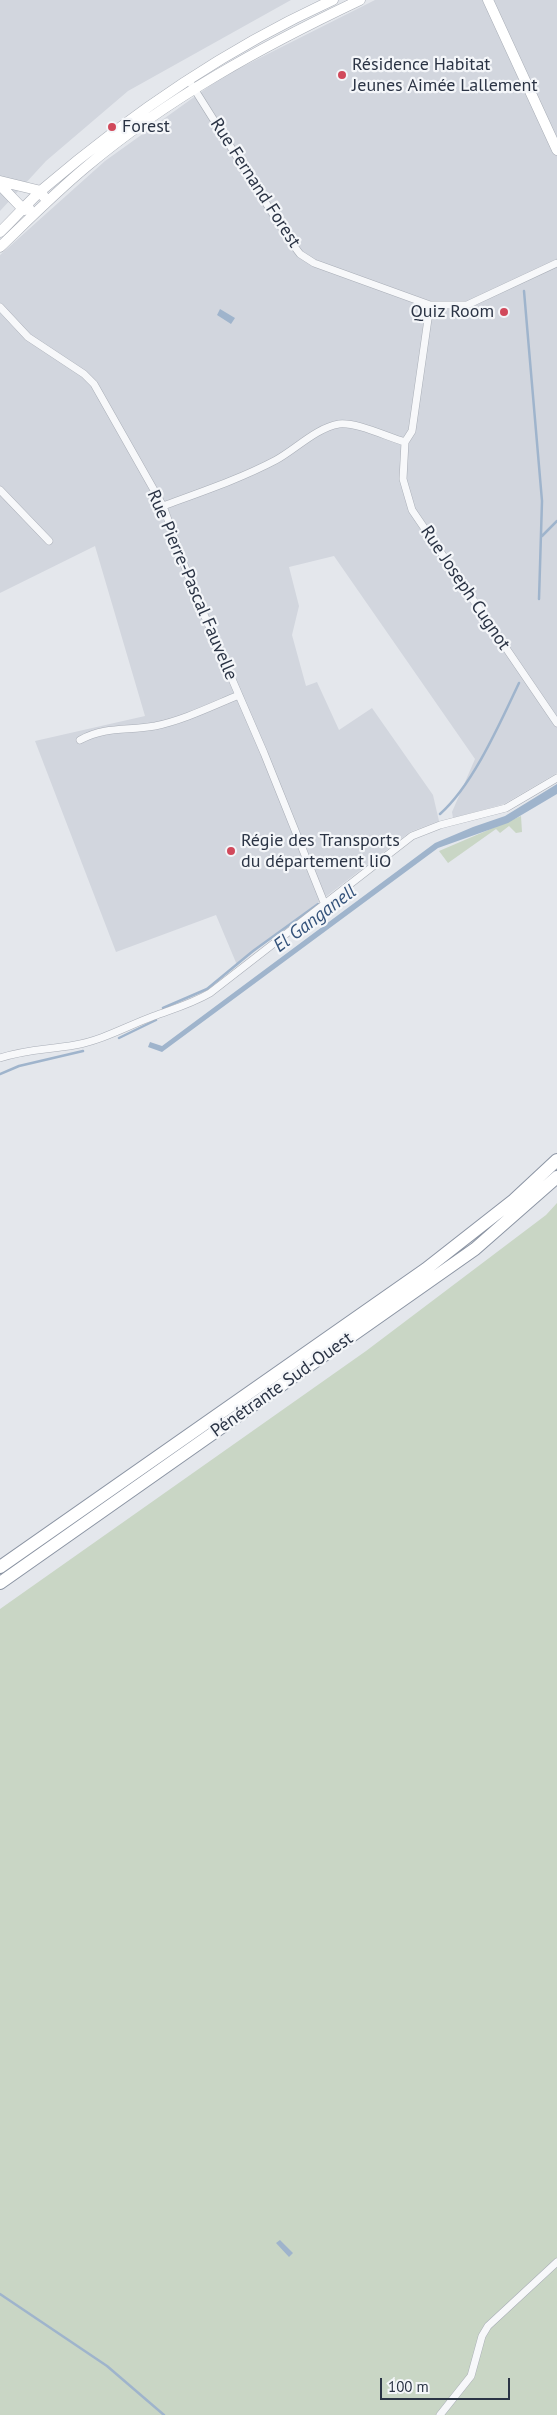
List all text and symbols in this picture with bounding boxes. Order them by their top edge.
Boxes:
place label: Résidence Habitat Jeunes Aimée Lallement [352,54,538,96]
marker: Résidence Habitat Jeunes Aimée Lallement [336,69,348,81]
street label: Rue Fernand Forest [205,114,305,252]
place label: Forest [122,116,170,138]
marker: Forest [106,121,118,133]
place label: Quiz Room [411,301,494,323]
marker: Quiz Room [498,306,510,318]
street label: Rue Pierre-Pascal Fauvelle [142,487,242,683]
street label: Rue Joseph Cugnot [415,522,515,654]
place label: Régie des Transports du département liO [241,830,400,872]
marker: Régie des Transports du département liO [225,845,237,857]
water label: El Ganganell [269,880,361,958]
street label: Pénétrante Sud-Ouest [207,1328,357,1442]
scale bar [382,2368,512,2400]
text: 100 m [388,2377,429,2396]

